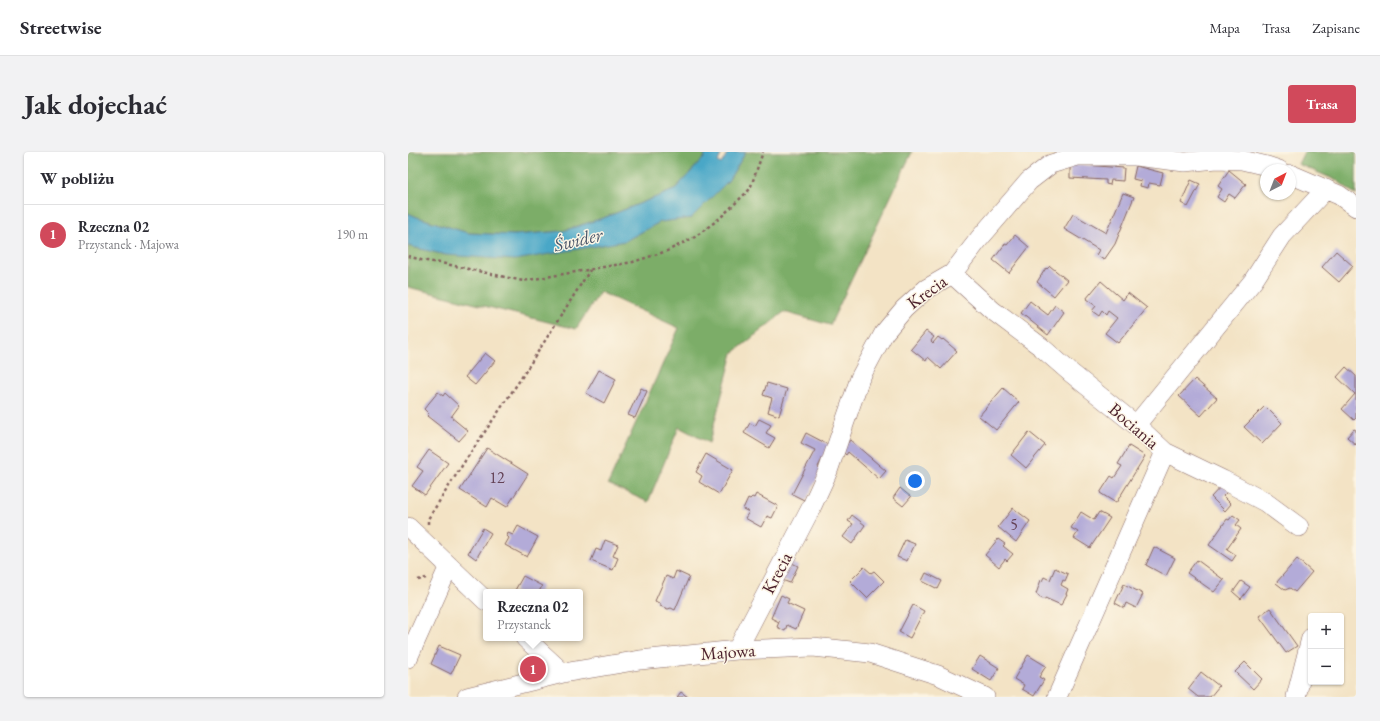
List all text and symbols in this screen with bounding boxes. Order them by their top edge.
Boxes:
text: Streetwise [20,15,102,40]
text: Mapa [1209,19,1240,37]
text: Trasa [1262,19,1290,37]
text: Zapisane [1312,19,1360,37]
button: Trasa [1288,85,1356,123]
text: Jak dojechać [24,86,167,122]
north arrow [1260,164,1296,200]
text: W pobliżu [40,167,114,189]
text: Rzeczna 02 [78,217,149,236]
water label: Świder [550,222,606,257]
text: 1 [50,226,56,243]
text: 190 m [337,226,368,243]
text: Przystanek · Majowa [78,236,179,253]
street label: Krecia [902,269,952,314]
street label: Bociania [1104,397,1165,454]
house number: 12 [489,467,505,488]
your location [905,471,925,491]
house number: 5 [1010,514,1018,535]
street label: Krecia [756,547,797,598]
popup [483,589,583,641]
text: Rzeczna 02 [497,597,569,616]
map controls [1308,613,1344,685]
button: + [1308,613,1344,649]
text: Przystanek [497,616,551,633]
street label: Majowa [700,638,757,665]
button: − [1308,649,1344,685]
pin: 1 [520,654,546,684]

